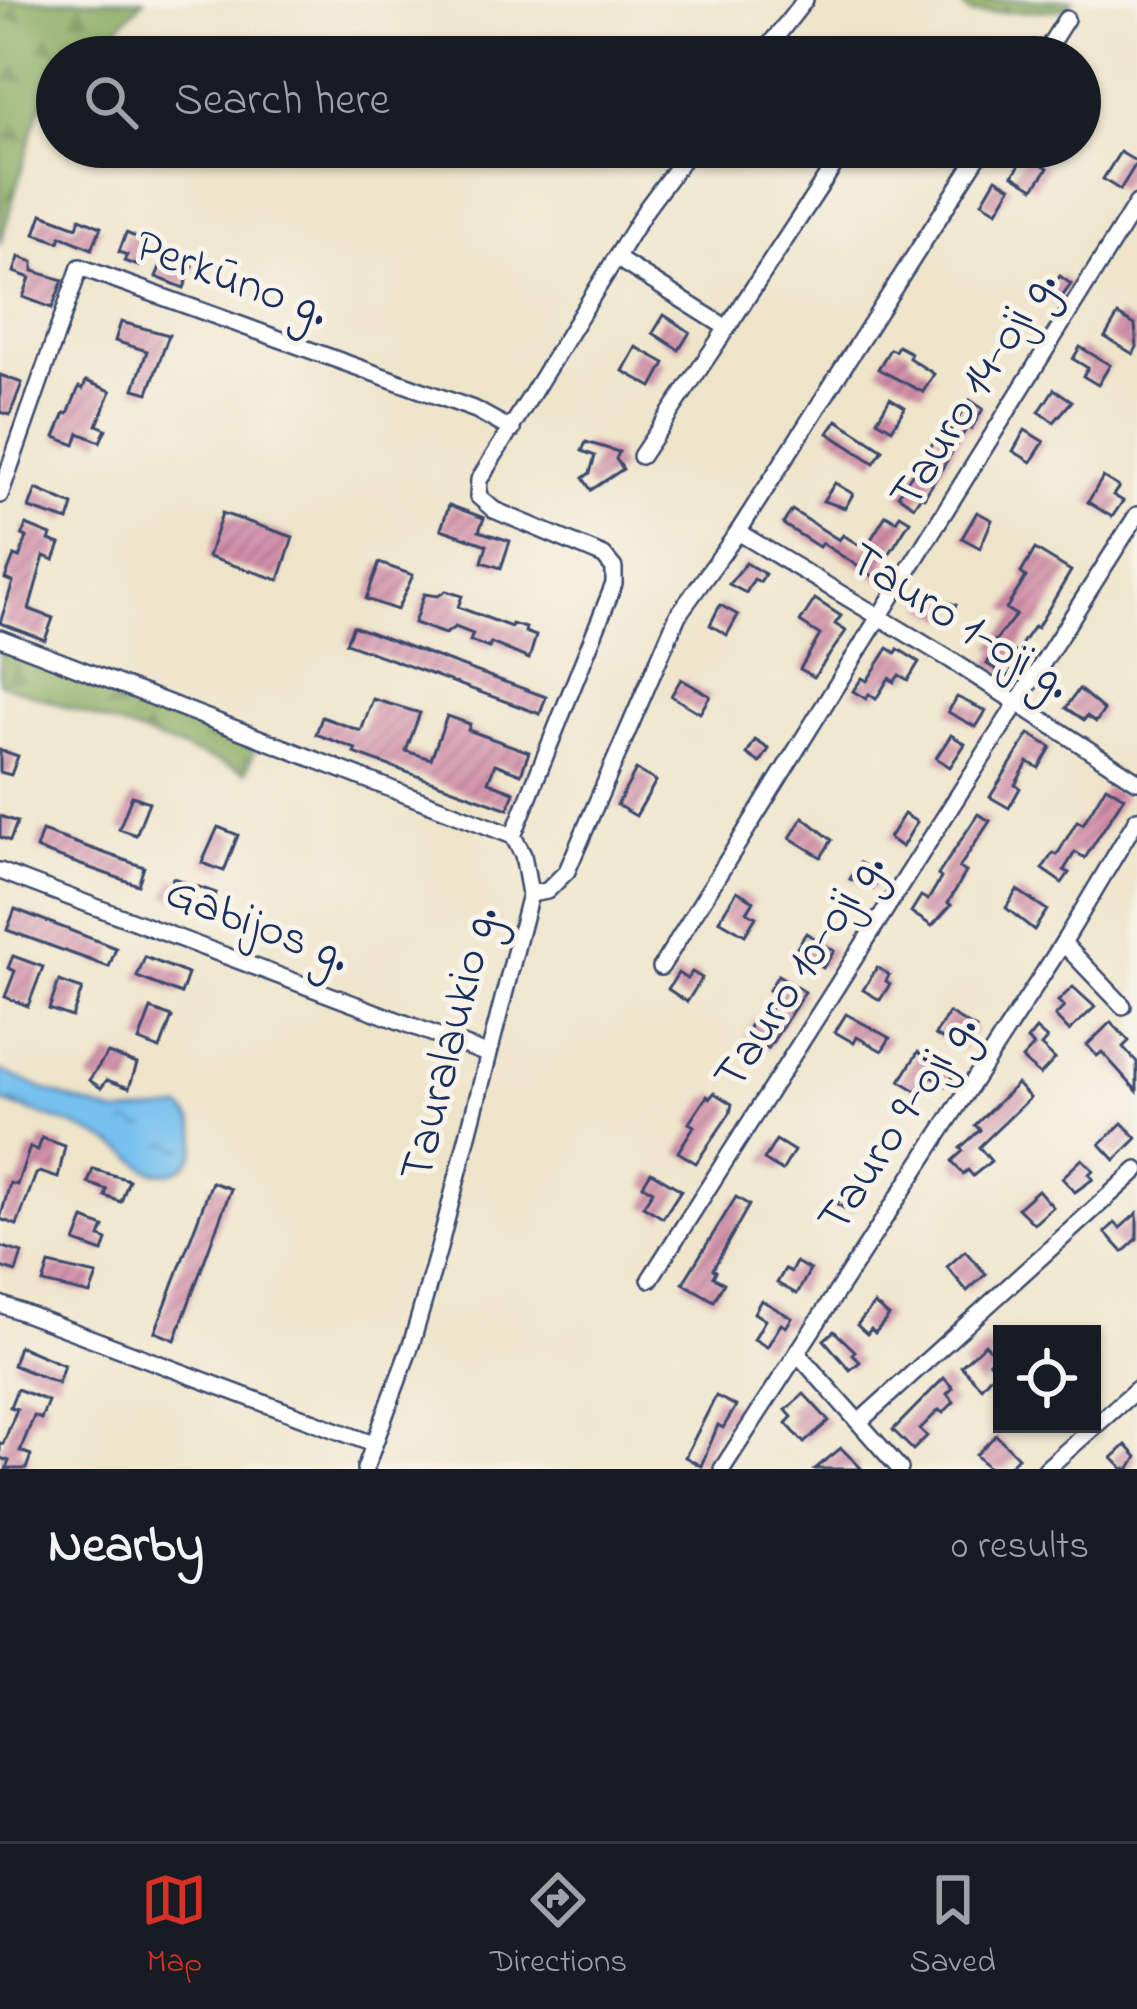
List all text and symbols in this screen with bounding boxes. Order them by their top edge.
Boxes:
search box [36,36,1101,168]
icon: search [78,69,144,135]
text: Search here [174,69,390,135]
street label: Perkūno g. [124,213,338,348]
street label: Tauro 14-oji g. [873,256,1077,524]
street label: Tauro 1-oji g. [833,527,1084,720]
street label: Tauro 10-oji g. [698,839,905,1106]
street label: Gabijos g. [154,859,359,994]
street label: Tauralaukio g. [383,899,520,1189]
street label: Tauro 9-oji g. [801,1000,997,1249]
map controls [993,1325,1101,1433]
button: locate [993,1325,1101,1433]
text: Nearby [48,1510,204,1585]
text: 0 results [951,1519,1089,1576]
tab: Map [141,1867,207,1987]
tab: Directions [490,1867,627,1987]
tab: Saved [910,1867,996,1987]

